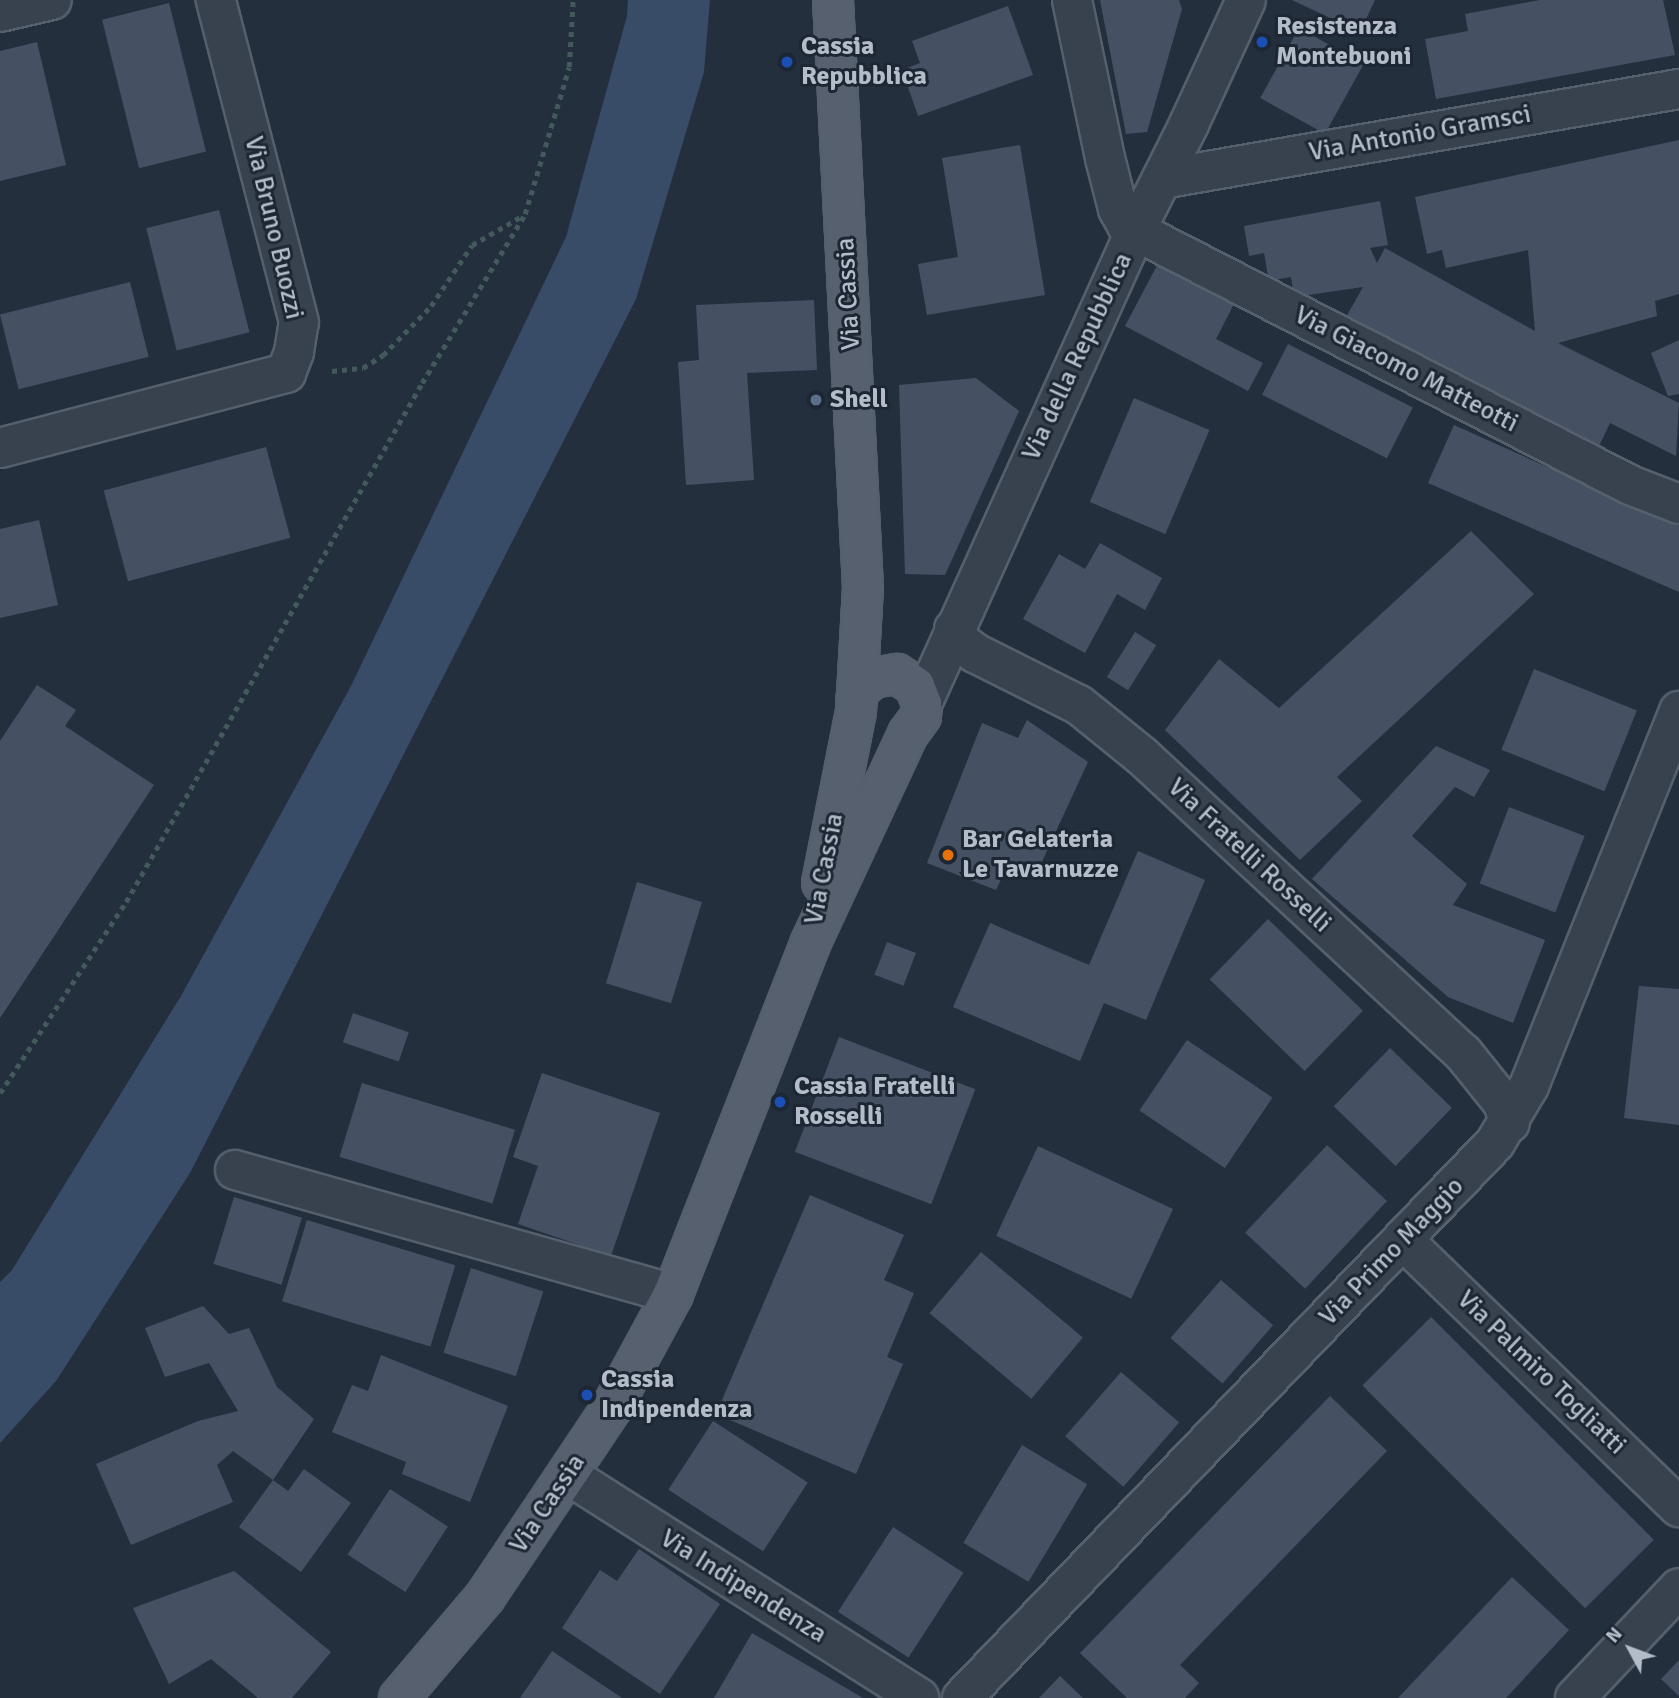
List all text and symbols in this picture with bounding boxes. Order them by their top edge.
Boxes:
place label: Resistenza Montebuoni [1276,11,1412,72]
place label: Cassia Repubblica [801,31,927,92]
marker: Resistenza Montebuoni [1254,34,1270,50]
marker: Cassia Repubblica [779,54,795,70]
street label: Via Antonio Gramsci [1307,99,1533,169]
street label: Via Bruno Buozzi [237,134,309,322]
street label: Via Cassia [830,237,868,351]
street label: Via della Repubblica [1016,248,1140,466]
street label: Via Giacomo Matteotti [1289,300,1523,440]
place label: Shell [830,384,888,416]
marker: Shell [808,392,824,408]
street label: Via Fratelli Rosselli [1161,772,1337,940]
street label: Via Cassia [799,811,851,927]
place label: Bar Gelateria Le Tavarnuzze [962,824,1119,886]
marker: Bar Gelateria Le Tavarnuzze [940,847,956,863]
place label: Cassia Fratelli Rosselli [794,1071,955,1132]
marker: Cassia Fratelli Rosselli [772,1094,788,1110]
street label: Via Primo Maggio [1313,1171,1471,1333]
street label: Via Palmiro Togliatti [1450,1284,1632,1462]
place label: Cassia Indipendenza [601,1364,752,1426]
marker: Cassia Indipendenza [579,1387,595,1403]
street label: Via Cassia [504,1449,592,1559]
street label: Via Indipendenza [654,1523,832,1651]
north arrow [1595,1614,1665,1684]
text: N [1601,1622,1628,1648]

